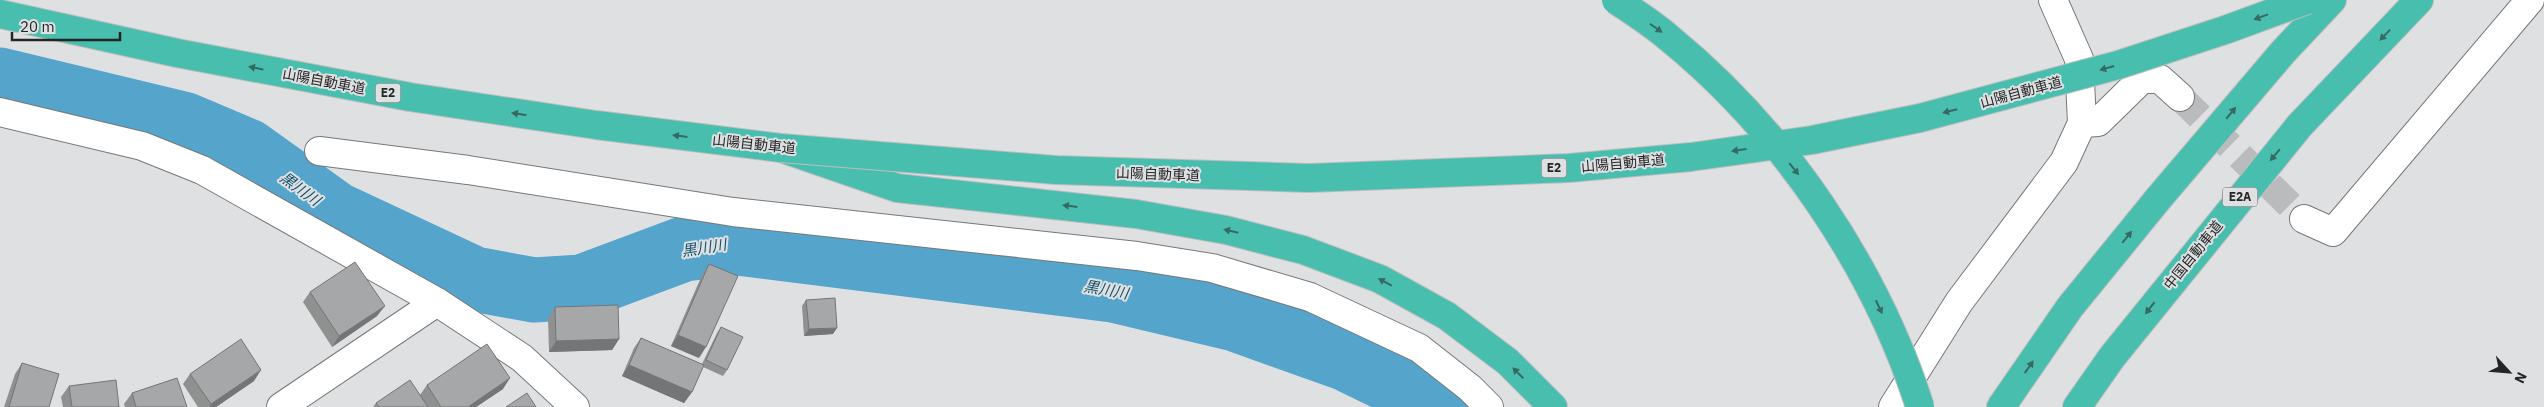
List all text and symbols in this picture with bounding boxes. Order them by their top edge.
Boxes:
scale bar [12,10,120,42]
one-way arrow [2253,13,2268,21]
text: 20 m [20,17,55,36]
one-way arrow [1649,23,1663,33]
one-way arrow [2379,29,2391,41]
one-way arrow [247,63,263,71]
street label: 山陽自動車道 [281,64,367,98]
one-way arrow [2099,64,2114,72]
street label: 山陽自動車道 [1978,72,2064,112]
road number: E2 [376,84,400,102]
one-way arrow [1943,107,1958,115]
one-way arrow [2225,107,2236,119]
one-way arrow [511,110,527,118]
street label: 山陽自動車道 [711,131,797,157]
one-way arrow [672,132,688,140]
one-way arrow [1731,146,1747,154]
one-way arrow [2270,148,2281,161]
street label: 山陽自動車道 [1580,150,1666,176]
road number: E2 [1542,158,1566,178]
one-way arrow [1788,162,1799,175]
street label: 山陽自動車道 [1116,164,1200,184]
water label: 黒川川 [277,168,326,211]
road number: E2A [2222,188,2258,206]
one-way arrow [1062,202,1078,210]
street label: 中国自動車道 [2160,217,2226,293]
one-way arrow [1223,227,1238,235]
one-way arrow [2121,231,2132,244]
water label: 黒川川 [680,234,730,260]
water label: 黒川川 [1082,276,1132,303]
one-way arrow [1377,278,1392,286]
one-way arrow [1875,300,1883,314]
one-way arrow [2145,301,2156,314]
north arrow [2484,347,2534,397]
one-way arrow [2024,360,2034,374]
one-way arrow [1513,367,1525,379]
text: N [2510,369,2531,386]

